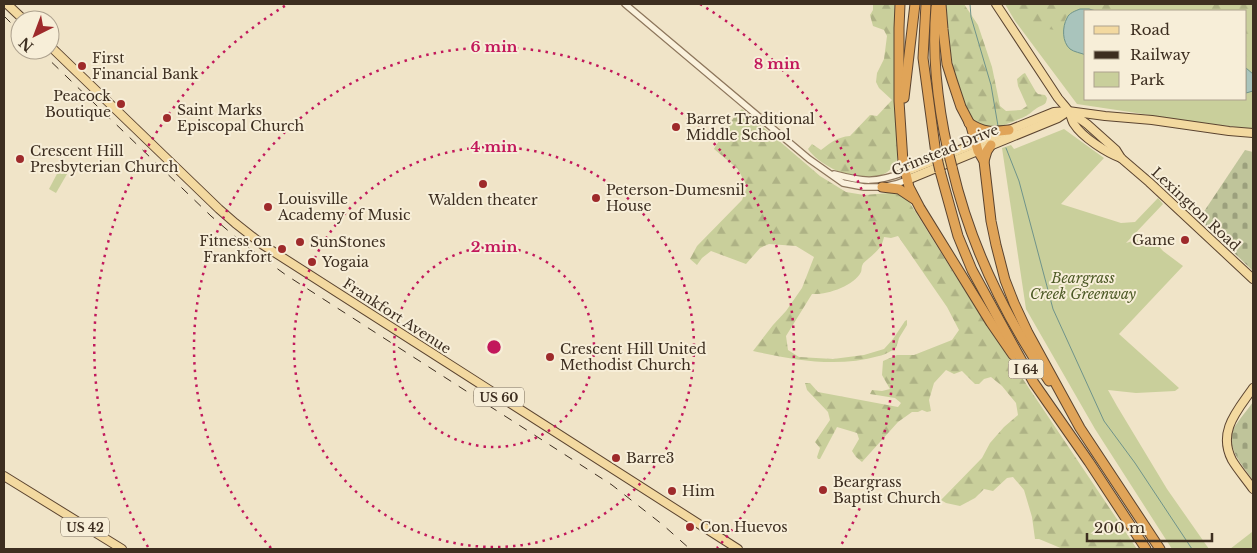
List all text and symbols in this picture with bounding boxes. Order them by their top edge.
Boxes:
north arrow [10,10,60,60]
legend [1084,10,1247,100]
text: Road [1130,20,1170,39]
text: N [15,34,37,56]
text: 6 min [470,37,518,56]
text: Railway [1130,45,1191,64]
place label: First Financial Bank [92,49,199,83]
text: 8 min [754,54,800,73]
marker: First Financial Bank [76,60,88,72]
text: Park [1130,70,1166,89]
place label: Peacock Boutique [45,87,111,121]
marker: Peacock Boutique [115,98,127,110]
place label: Saint Marks Episcopal Church [177,101,305,135]
place label: Barret Traditional Middle School [686,110,815,144]
marker: Saint Marks Episcopal Church [161,112,173,124]
street label: Grinstead Drive [889,120,1001,180]
marker: Barret Traditional Middle School [670,121,682,133]
text: 4 min [471,137,518,156]
place label: Crescent Hill Presbyterian Church [30,142,179,176]
marker: Crescent Hill Presbyterian Church [14,153,26,165]
street label: Lexington Road [1148,163,1245,255]
marker: Walden theater [477,178,489,190]
place label: Peterson-Dumesnil House [606,181,745,215]
place label: Louisville Academy of Music [277,190,411,224]
place label: Walden theater [427,191,538,209]
marker: Peterson-Dumesnil House [590,192,602,204]
marker: Louisville Academy of Music [262,201,274,213]
place label: Game [1132,231,1175,249]
place label: Fitness on Frankfort [199,232,273,266]
place label: SunStones [310,233,386,251]
marker: Game [1179,234,1191,246]
marker: SunStones [294,236,306,248]
text: 2 min [471,237,517,256]
marker: Fitness on Frankfort [276,243,288,255]
place label: Yogaia [321,253,369,271]
marker: Yogaia [306,256,318,268]
park label: Beargrass Creek Greenway [1030,269,1137,303]
street label: Frankfort Avenue [339,274,455,358]
centre of rings [485,338,503,356]
place label: Crescent Hill United Methodist Church [560,340,707,374]
marker: Crescent Hill United Methodist Church [544,351,556,363]
road number: I 64 [1008,359,1044,378]
road number: US 60 [474,388,524,407]
place label: Barre3 [626,449,674,467]
marker: Barre3 [610,452,622,464]
place label: Beargrass Baptist Church [833,473,941,507]
place label: Him [682,482,715,500]
marker: Beargrass Baptist Church [817,484,829,496]
marker: Him [666,485,678,497]
scale bar [1087,510,1212,542]
road number: US 42 [61,518,109,536]
place label: Con Huevos [700,518,788,536]
text: 200 m [1094,518,1145,537]
marker: Con Huevos [684,521,696,533]

